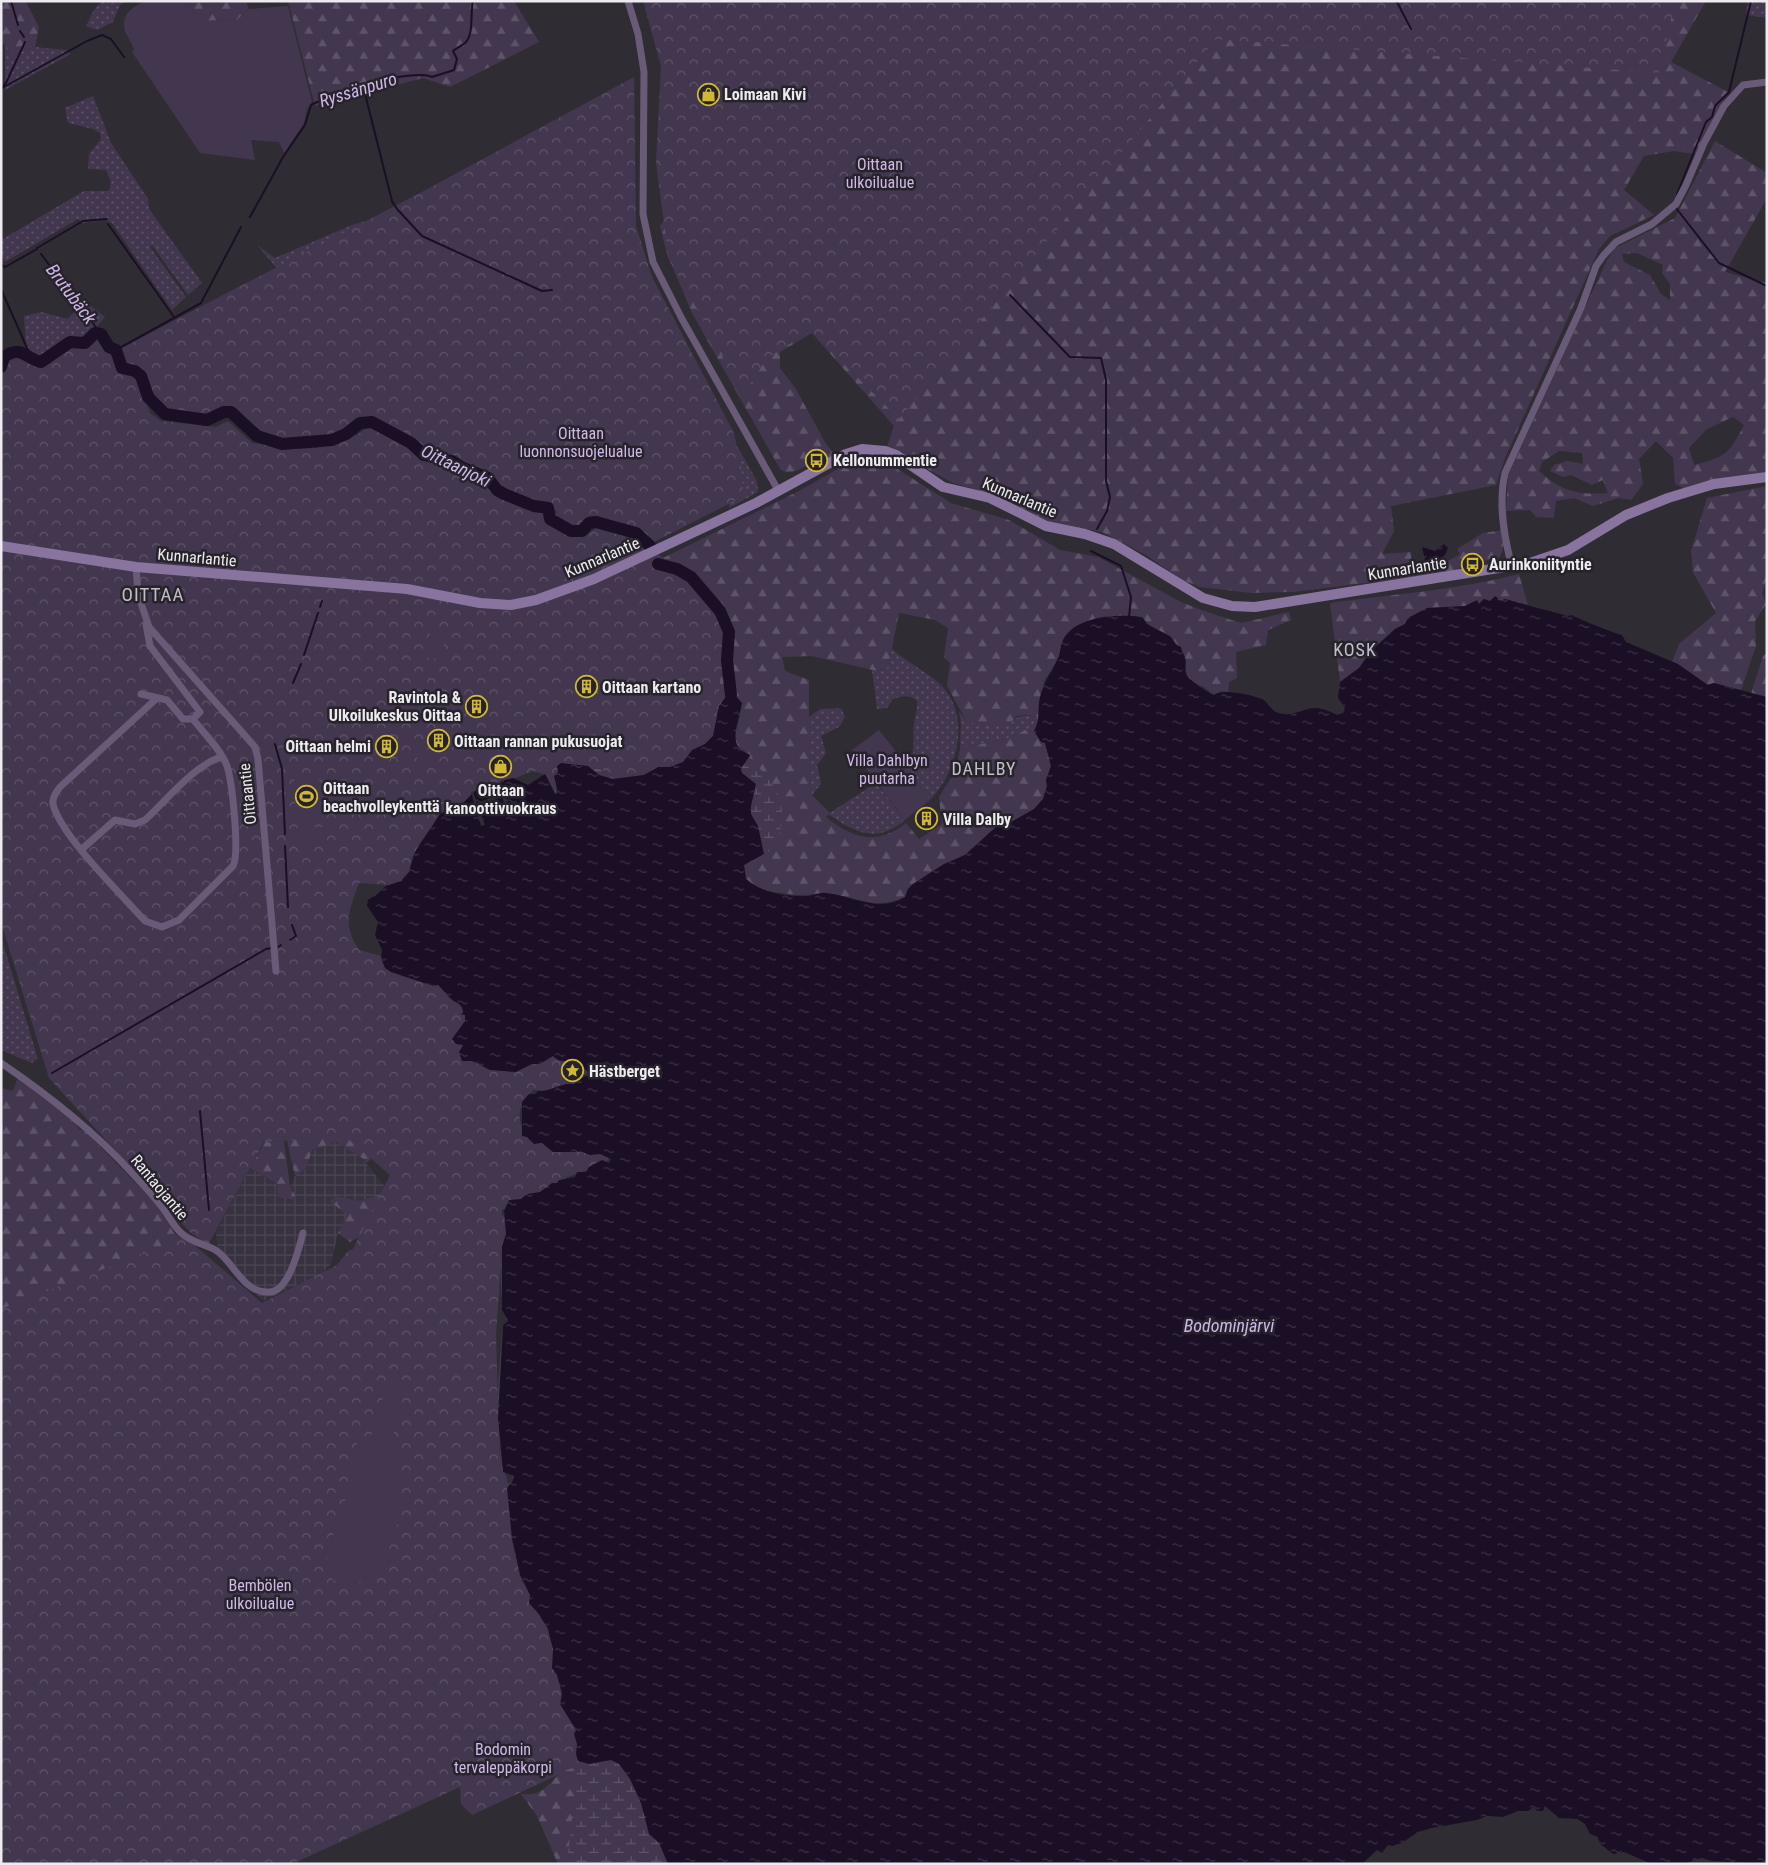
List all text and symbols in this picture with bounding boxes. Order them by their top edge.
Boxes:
water label: Ryssänpuro [316,68,399,111]
shop icon: Loimaan Kivi [696,82,720,106]
place label: Loimaan Kivi [724,85,806,104]
park label: Oittaan ulkoilualue [846,155,914,192]
water label: Brutubäck [42,260,101,329]
park label: Oittaan luonnonsuojelualue [520,424,642,461]
water label: Oittaanjoki [418,440,495,492]
bus stop icon: Kellonummentie [805,448,829,472]
place label: Kellonummentie [833,451,937,470]
street label: Kunnarlantie [980,473,1060,522]
street label: Kunnarlantie [562,533,642,582]
street label: Kunnarlantie [157,545,237,570]
bus stop icon: Aurinkoniityntie [1461,552,1485,576]
street label: Kunnarlantie [1366,553,1448,584]
place label: Aurinkoniityntie [1489,555,1592,574]
district label: OITTAA [121,583,185,606]
district label: KOSK [1333,639,1377,660]
building icon: Oittaan kartano [574,675,598,699]
place label: Oittaan kartano [602,678,701,697]
place label: Ravintola & Ulkoilukeskus Oittaa [329,688,461,725]
building icon: Ravintola & Ulkoilukeskus Oittaa [465,694,489,718]
building icon: Oittaan rannan pukusuojat [426,729,450,753]
place label: Oittaan rannan pukusuojat [454,732,622,751]
building icon: Oittaan helmi [375,734,399,758]
place label: Oittaan helmi [285,737,371,756]
park label: Villa Dahlbyn puutarha [846,751,928,788]
shop icon: Oittaan kanoottivuokraus [489,754,513,778]
district label: DAHLBY [952,758,1016,779]
street label: Oittaantie [235,762,260,826]
place label: Oittaan beachvolleykenttä [323,779,440,816]
place label: Oittaan kanoottivuokraus [445,781,557,818]
sports icon: Oittaan beachvolleykenttä [295,785,319,809]
building icon: Villa Dalby [915,807,939,831]
place label: Villa Dalby [943,810,1011,829]
place icon: Hästberget [561,1059,585,1083]
place label: Hästberget [589,1062,660,1081]
street label: Rantaojantie [127,1151,192,1224]
water label: Bodominjärvi [1184,1315,1275,1336]
park label: Bembölen ulkoilualue [226,1576,294,1613]
park label: Bodomin tervaleppäkorpi [454,1740,552,1777]

